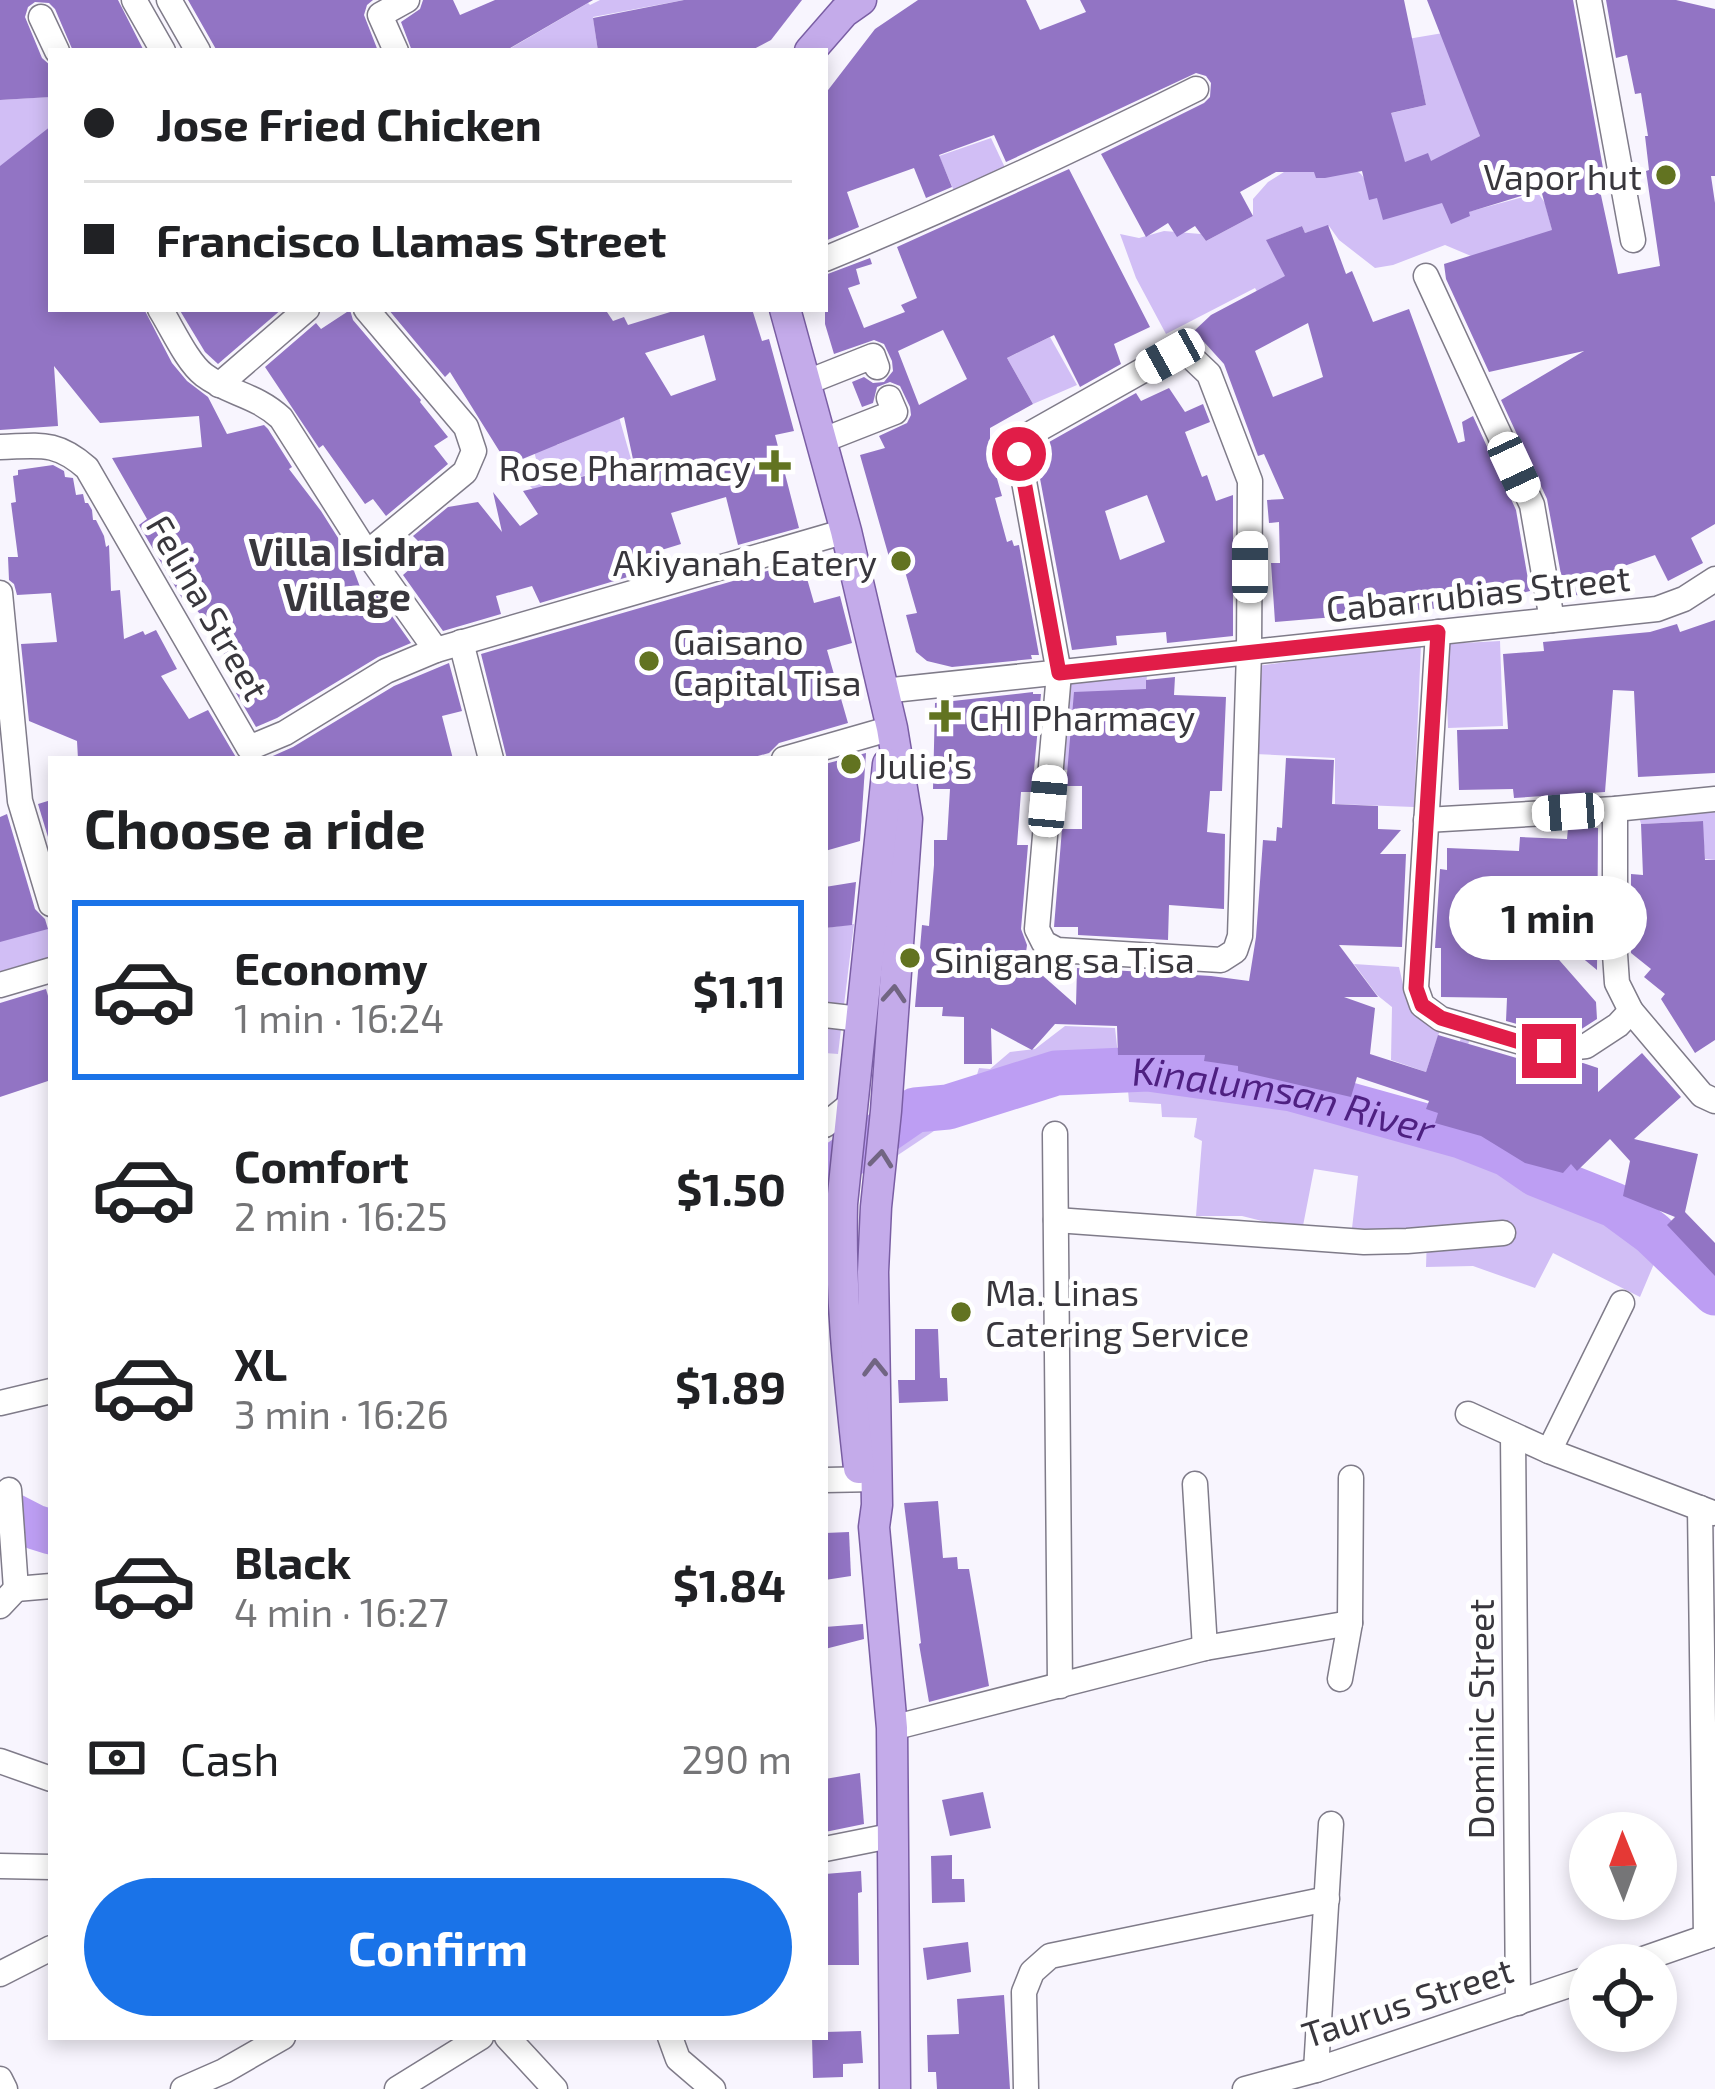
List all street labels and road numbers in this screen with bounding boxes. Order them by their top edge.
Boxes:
street label: Felina Street [139,507,279,707]
street label: Cabarrubias Street [1324,555,1632,629]
street label: Dominic Street [1458,1599,1501,1839]
street label: Taurus Street [1296,1947,1518,2055]

